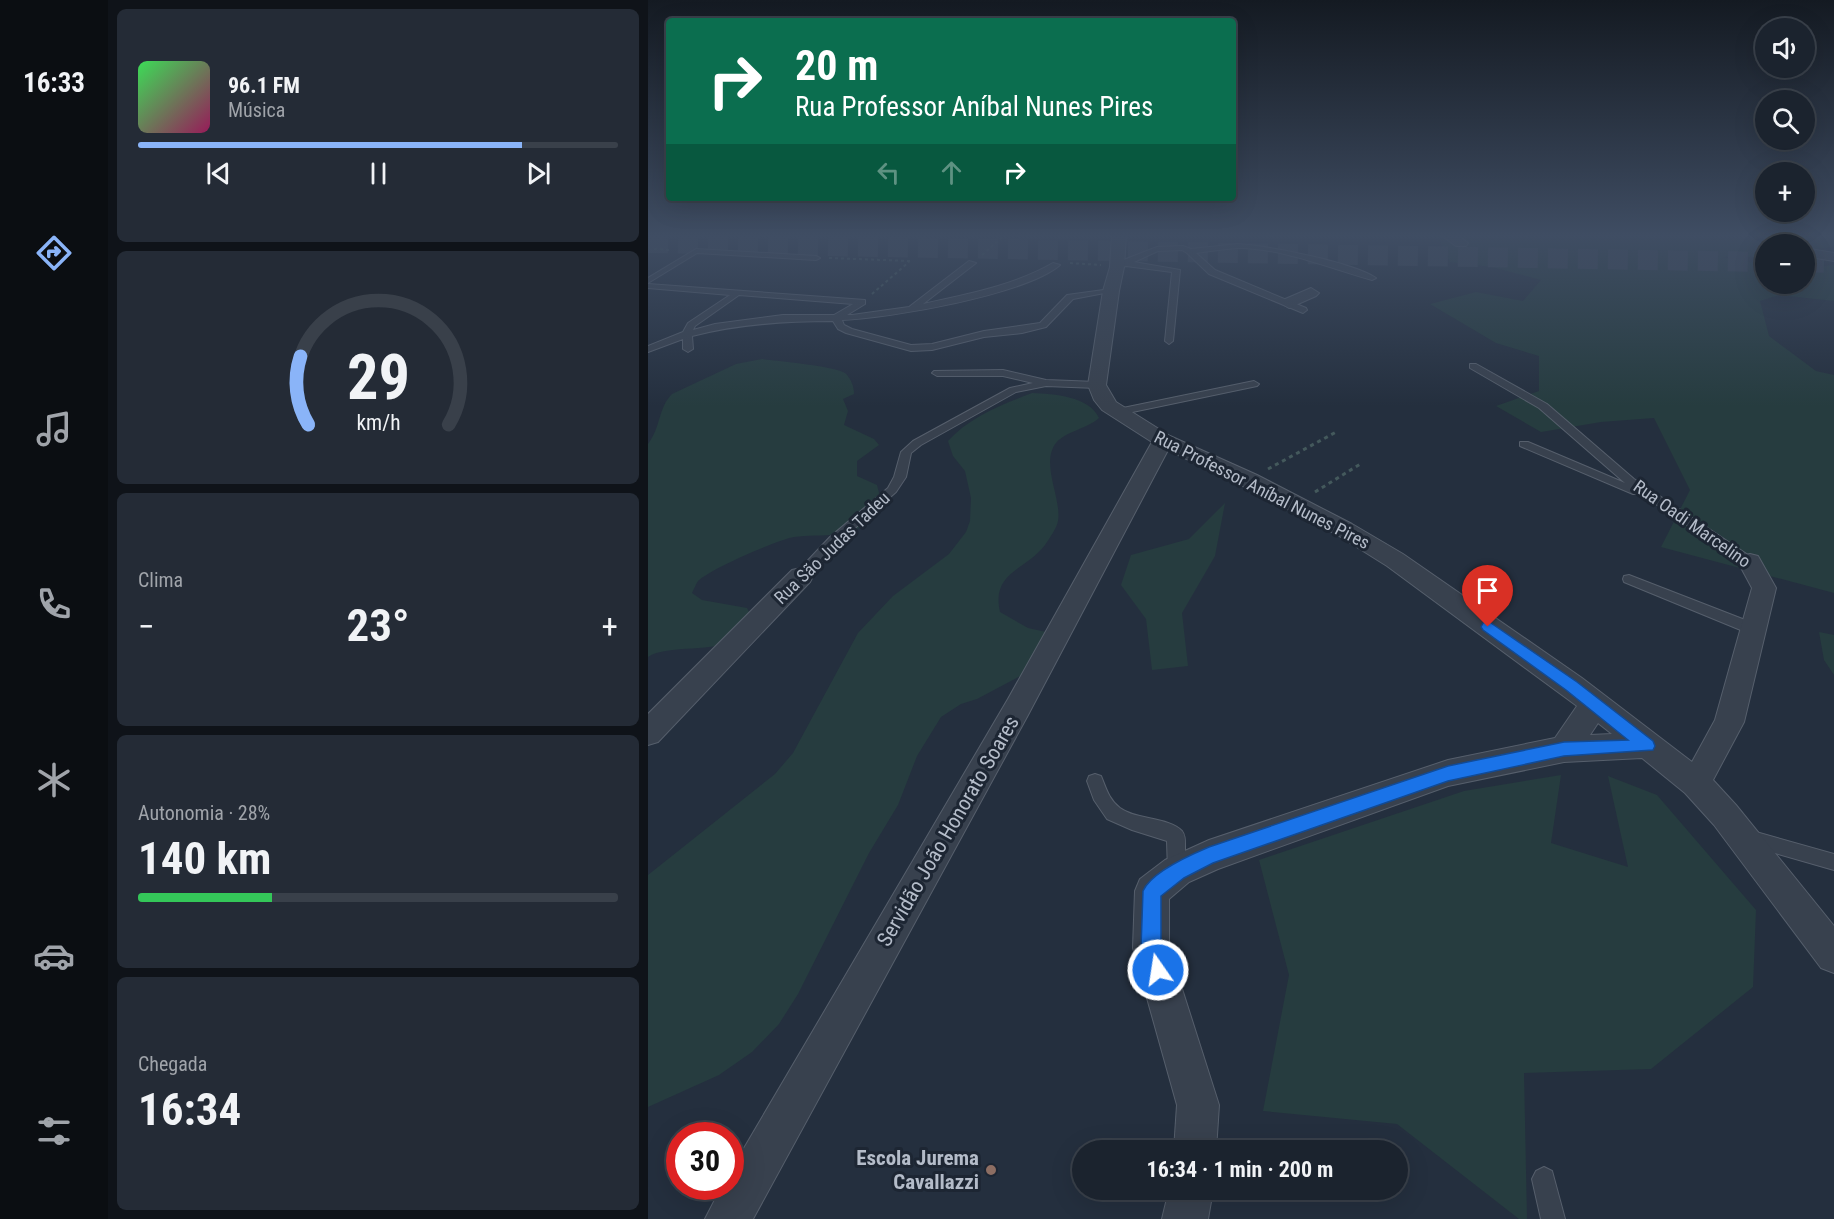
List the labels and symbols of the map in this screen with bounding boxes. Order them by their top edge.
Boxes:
street label: Rua Professor Aníbal Nunes Pires [1151,426,1373,553]
street label: Rua Oadi Marcelino [1630,475,1755,572]
street label: Rua São Judas Tadeu [770,487,894,608]
pin [1462,565,1513,627]
street label: Servidão João Honorato Soares [872,712,1024,950]
position arrow [1126,938,1190,1002]
speed limit sign: 30 [666,1122,744,1200]
place label: Escola Jurema Cavallazzi [856,1146,979,1194]
marker: Escola Jurema Cavallazzi [984,1163,998,1177]

